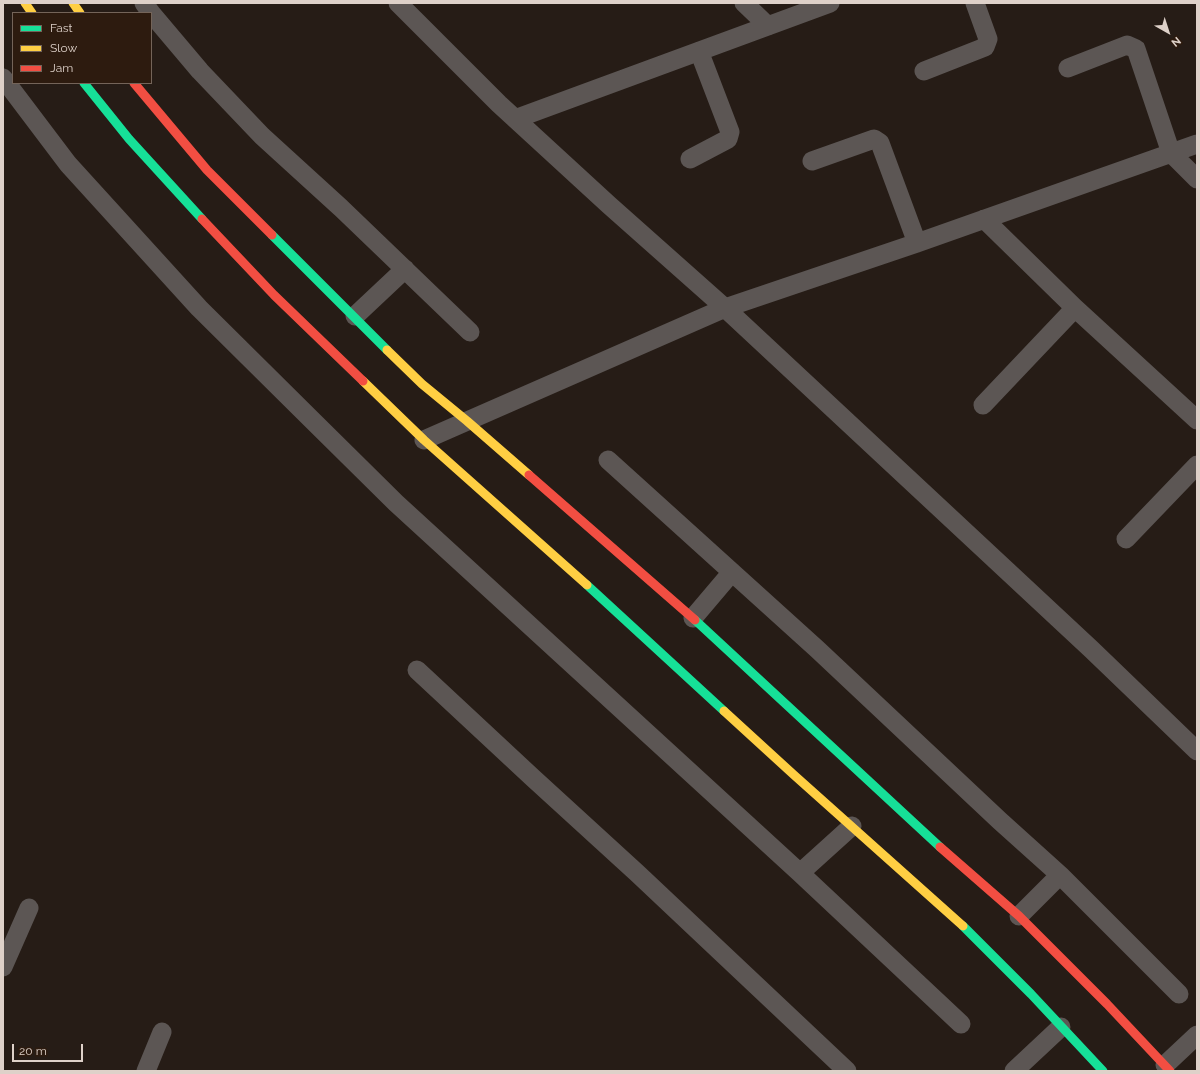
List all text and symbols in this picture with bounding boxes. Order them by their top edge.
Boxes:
legend [12,12,152,84]
north arrow [1148,12,1188,52]
text: Fast [50,21,73,35]
text: N [1169,34,1183,49]
text: Slow [50,41,77,55]
text: Jam [50,61,73,75]
scale bar [14,1036,85,1062]
text: 20 m [19,1044,47,1058]

